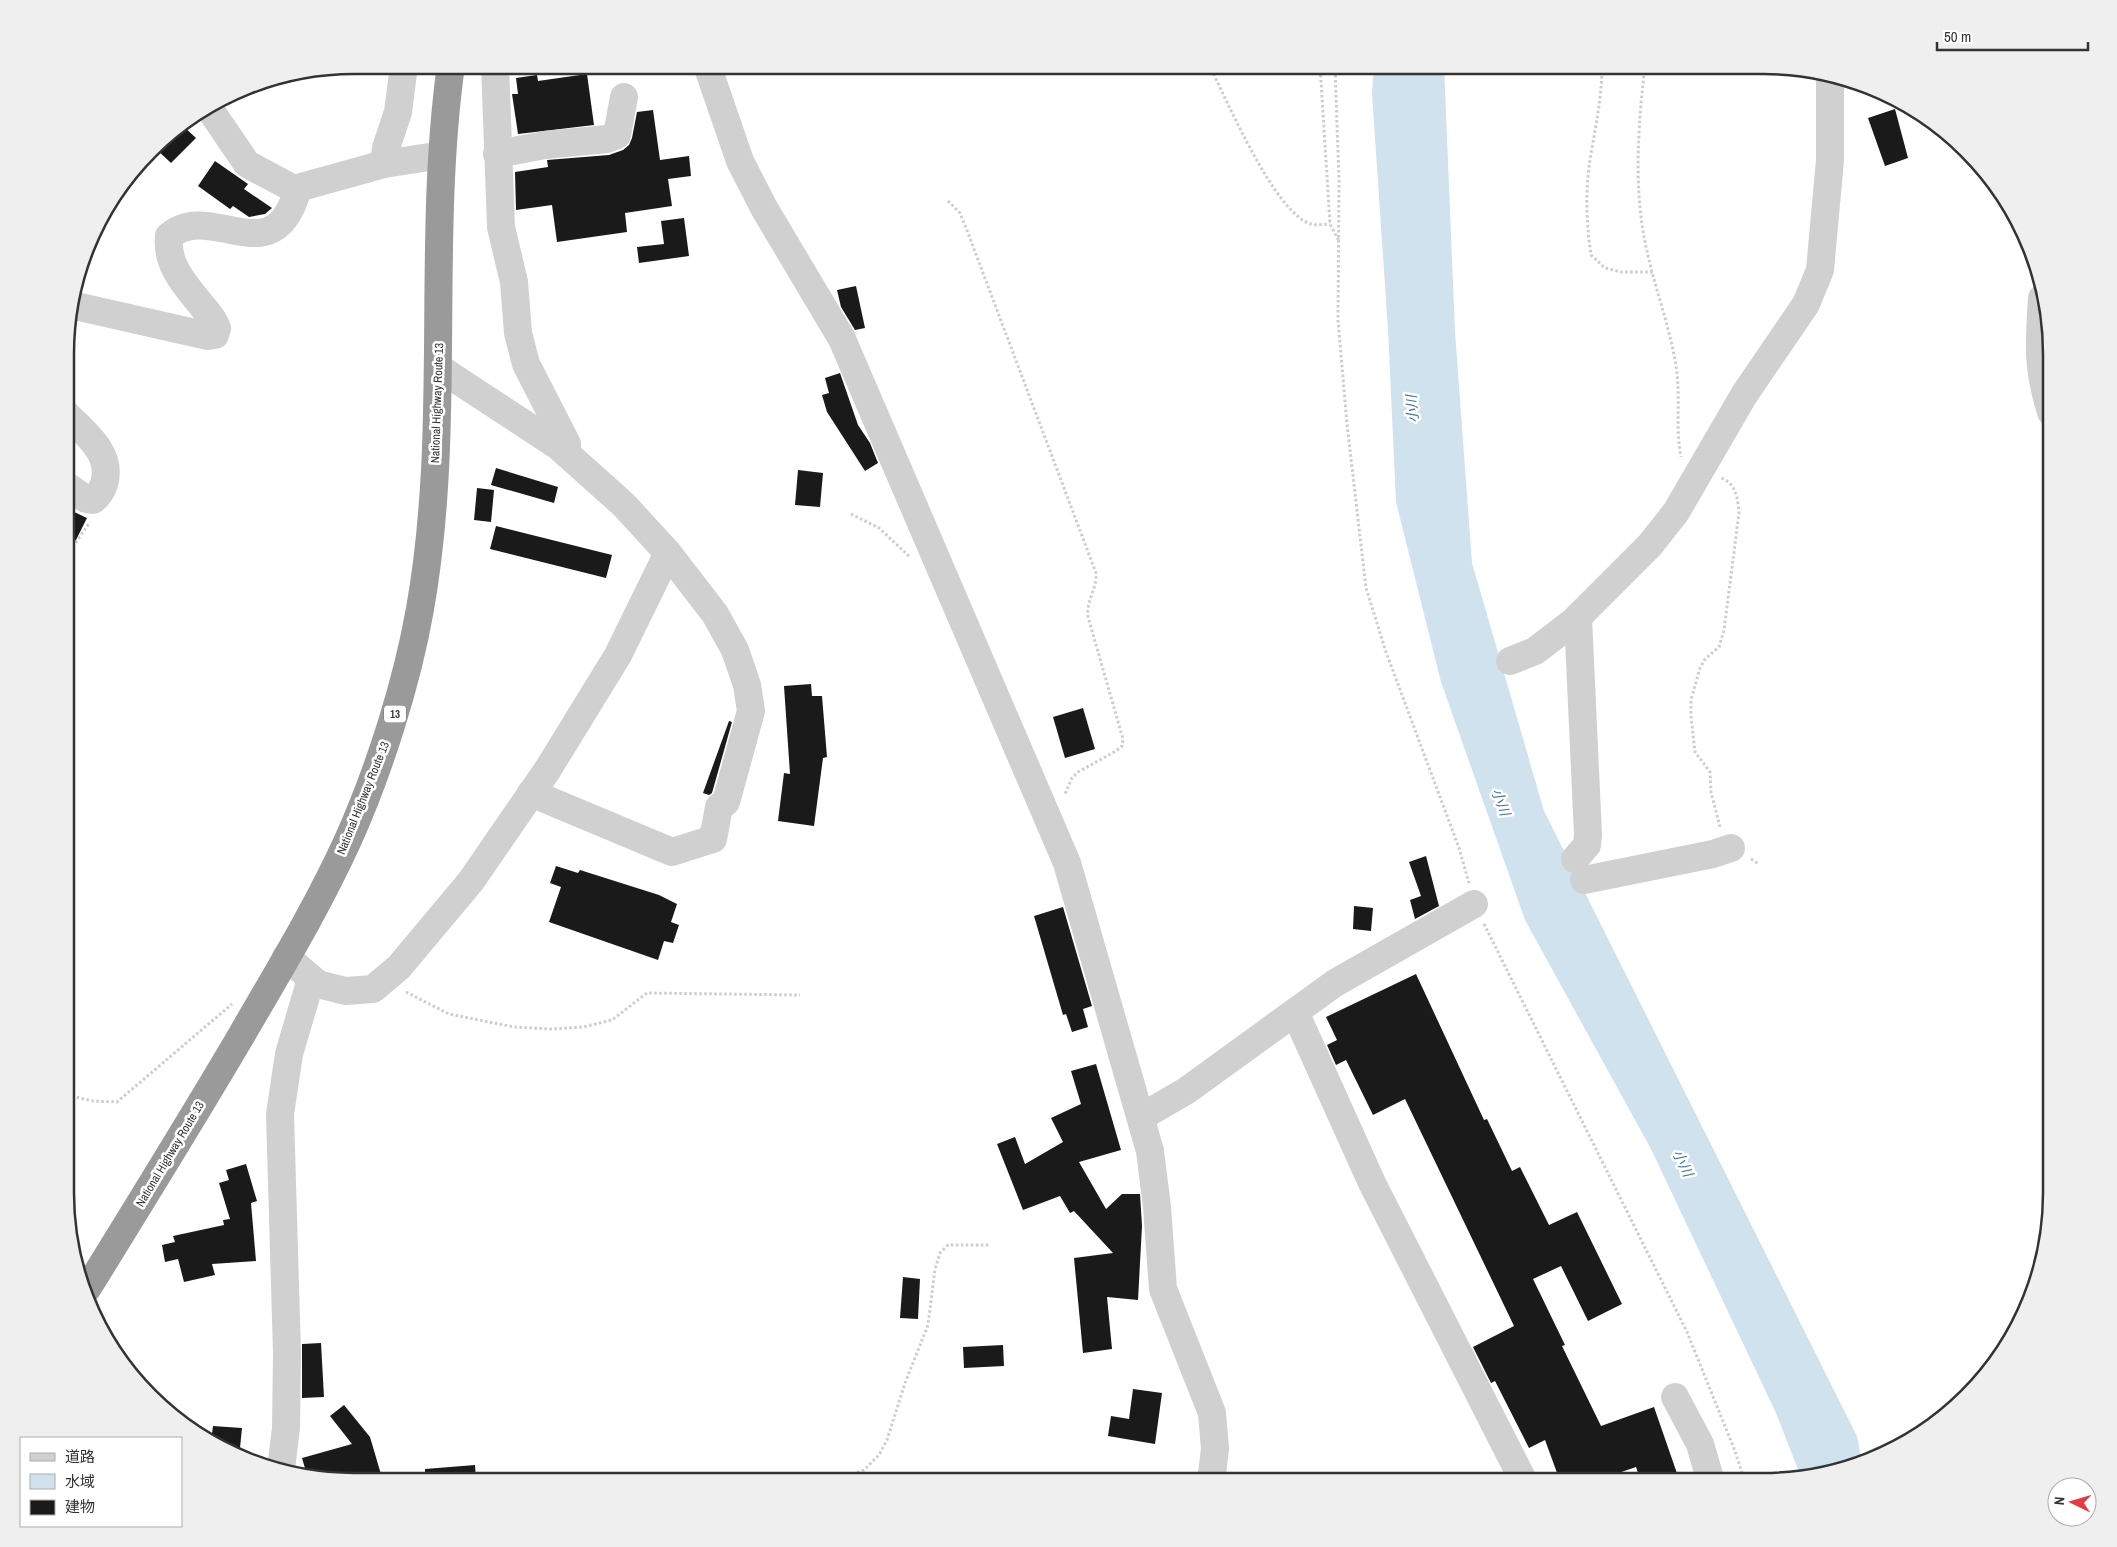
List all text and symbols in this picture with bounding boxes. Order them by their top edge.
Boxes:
scale bar [1937,20,2088,52]
text: 50 m [1944,26,1971,47]
street label: National Highway Route 13 [427,343,447,463]
water label: 小川 [1402,392,1422,424]
road number: 13 [384,706,406,722]
street label: National Highway Route 13 [333,739,393,857]
water label: 小川 [1488,786,1515,820]
street label: National Highway Route 13 [132,1098,208,1210]
water label: 小川 [1669,1146,1698,1181]
legend [20,1437,182,1527]
text: 道路 [65,1446,95,1467]
text: 水域 [65,1471,95,1492]
north arrow [2047,1477,2097,1527]
text: 建物 [65,1496,95,1517]
text: N [2050,1496,2068,1506]

